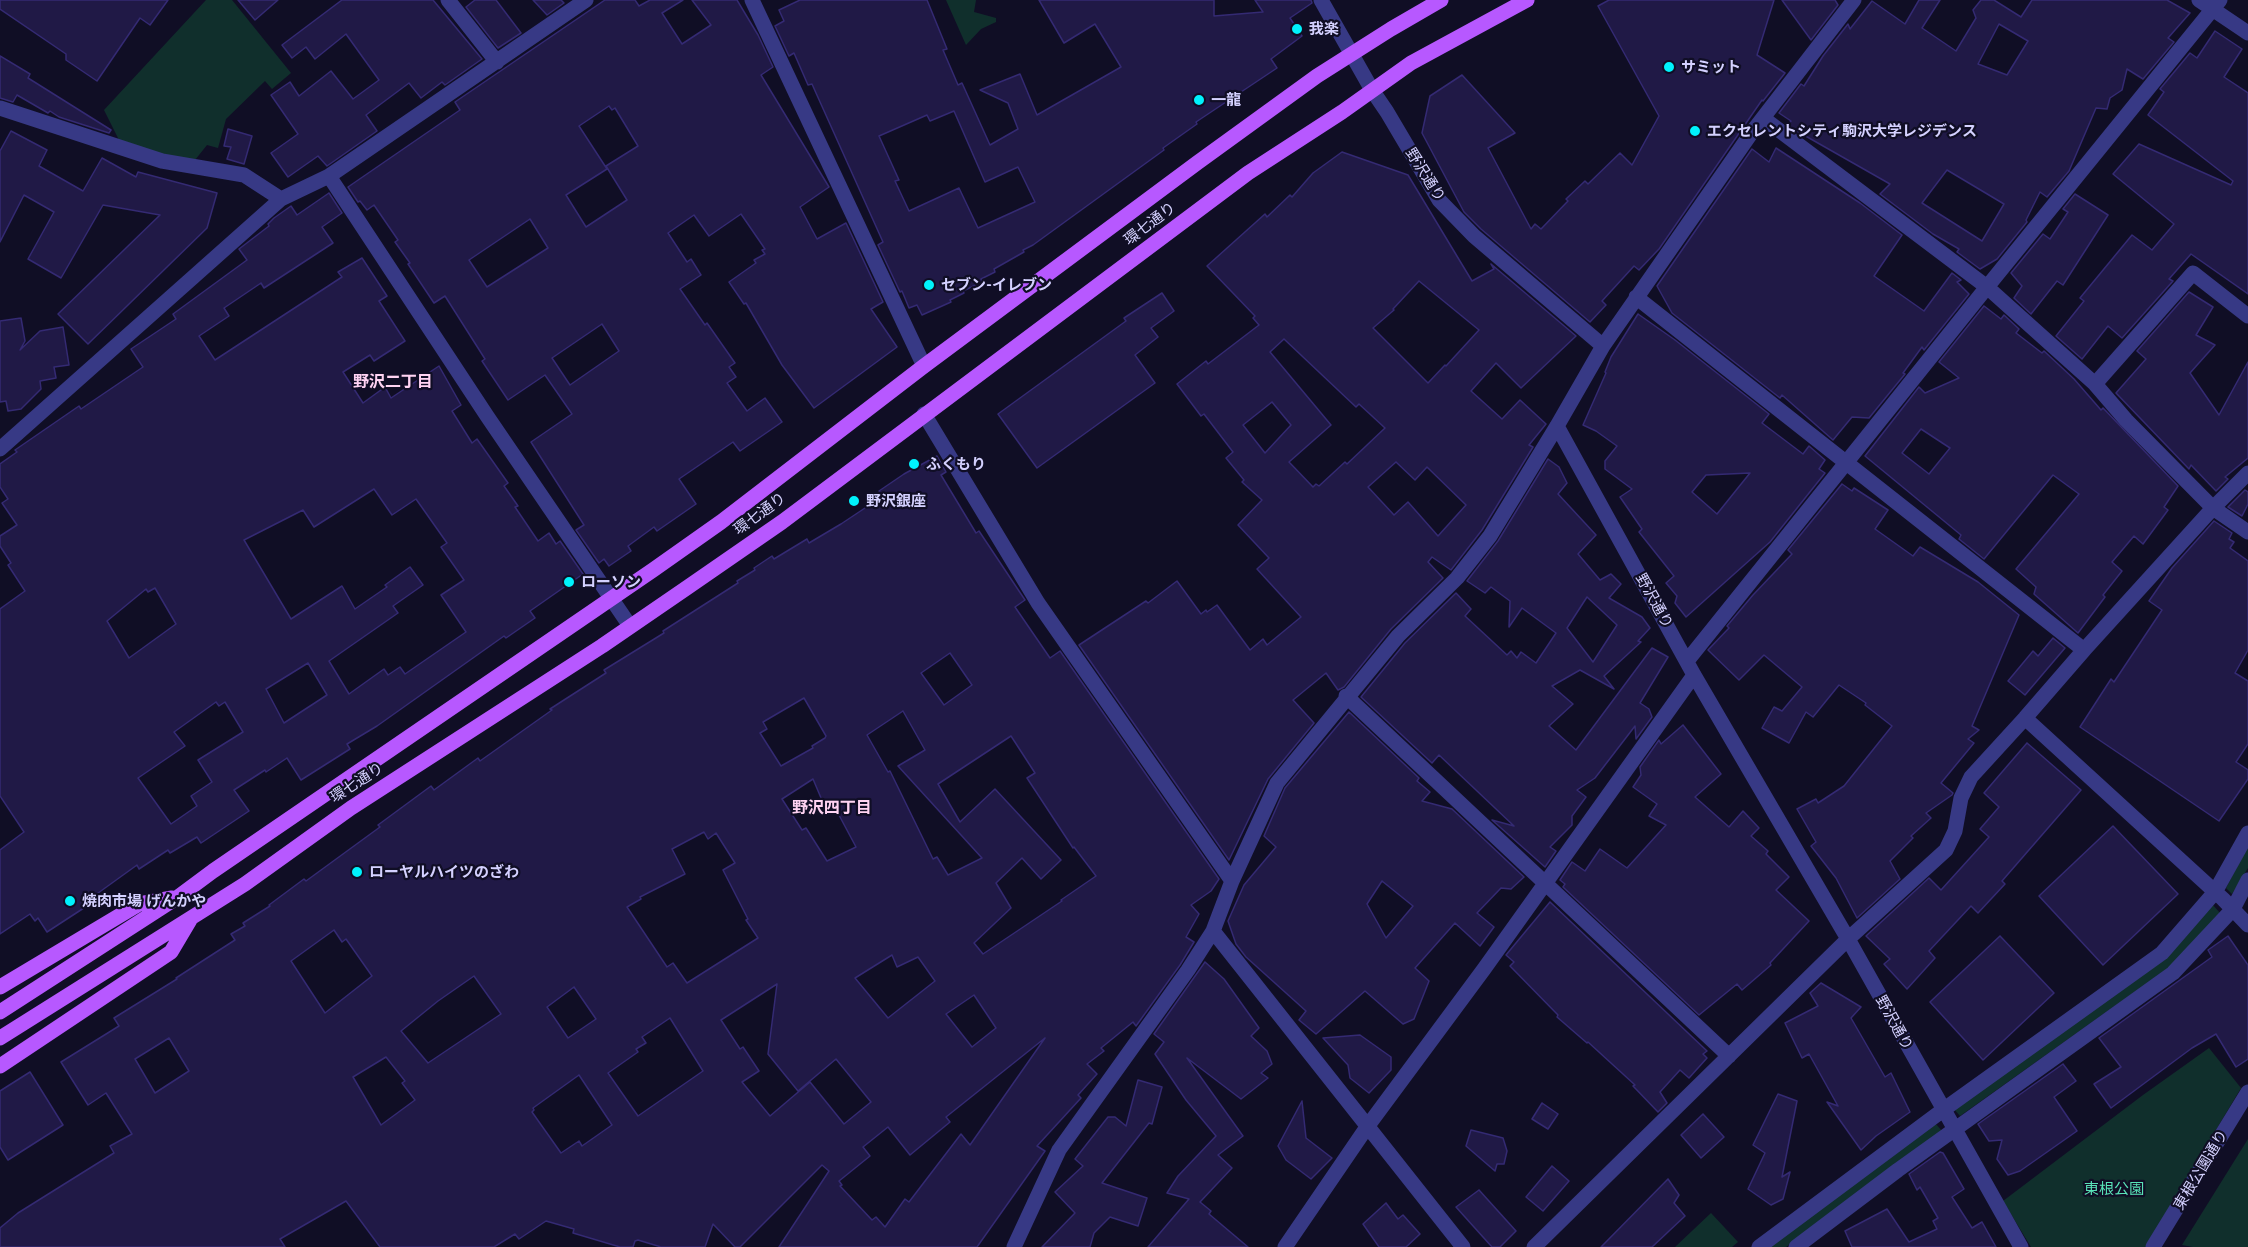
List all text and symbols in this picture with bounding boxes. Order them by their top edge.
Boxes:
place label: 我楽 [1309,20,1339,38]
marker: 我楽 [1290,22,1304,36]
place label: サミット [1681,58,1741,76]
marker: サミット [1662,60,1676,74]
place label: 一龍 [1211,91,1241,109]
marker: 一龍 [1192,93,1206,107]
place label: エクセレントシティ駒沢大学レジデンス [1707,122,1977,140]
marker: エクセレントシティ駒沢大学レジデンス [1688,124,1702,138]
street label: 野沢通り [1401,145,1449,205]
street label: 環七通り [1121,199,1179,249]
place label: セブン-イレブン [941,276,1052,294]
marker: セブン-イレブン [922,278,936,292]
district label: 野沢二丁目 [353,372,433,392]
place label: ふくもり [926,455,986,473]
marker: ふくもり [907,457,921,471]
street label: 環七通り [730,489,790,539]
place label: 野沢銀座 [866,492,926,510]
marker: 野沢銀座 [847,494,861,508]
street label: 野沢通り [1632,570,1676,632]
place label: ローソン [581,573,641,591]
marker: ローソン [562,575,576,589]
street label: 環七通り [327,759,387,807]
district label: 野沢四丁目 [792,798,872,818]
place label: ローヤルハイツのざわ [369,863,519,881]
marker: ローヤルハイツのざわ [350,865,364,879]
place label: 焼肉市場 げんかや [82,892,206,910]
marker: 焼肉市場 げんかや [63,894,77,908]
street label: 野沢通り [1872,992,1916,1054]
street label: 東根公園通り [2170,1127,2232,1213]
park label: 東根公園 [2084,1180,2144,1198]

